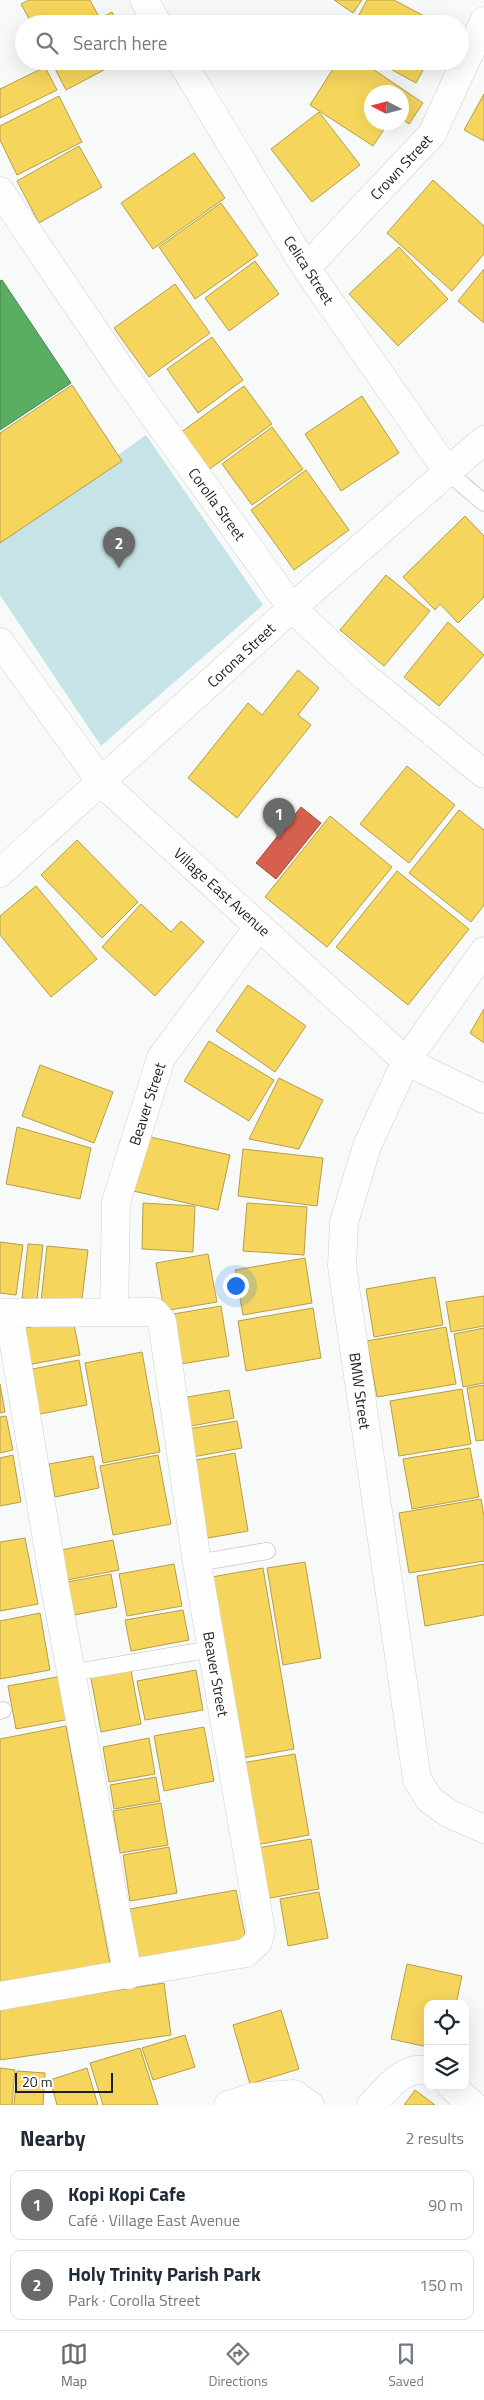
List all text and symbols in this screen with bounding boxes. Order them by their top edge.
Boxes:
search box [15,15,469,70]
text: Search here [73,28,167,57]
icon: search [33,29,61,57]
north arrow [364,85,409,130]
street label: Crown Street [364,128,438,205]
street label: Celica Street [278,231,340,310]
street label: Corolla Street [183,463,252,546]
pin: 2 [103,527,135,568]
street label: Corona Street [202,617,281,693]
pin: 1 [263,798,295,839]
street label: Village East Avenue [168,842,276,942]
street label: Beaver Street [123,1059,171,1148]
your location [223,1273,249,1299]
street label: BMW Street [343,1351,377,1431]
street label: Beaver Street [197,1630,235,1719]
map controls [424,2000,469,2090]
button: locate [424,2000,469,2045]
button: layers [424,2045,469,2090]
scale bar [15,2070,112,2093]
text: 20 m [22,2071,52,2092]
text: Nearby [20,2122,85,2154]
text: 2 results [405,2126,464,2150]
text: Kopi Kopi Cafe [68,2179,185,2208]
text: 1 [33,2193,41,2217]
text: 90 m [428,2193,463,2217]
text: Café · Village East Avenue [68,2208,240,2232]
text: Holy Trinity Parish Park [68,2259,261,2288]
text: 2 [33,2273,41,2297]
text: 150 m [419,2273,463,2297]
text: Park · Corolla Street [68,2288,200,2312]
tab: Map [60,2340,88,2391]
tab: Directions [208,2340,268,2391]
tab: Saved [388,2340,424,2391]

